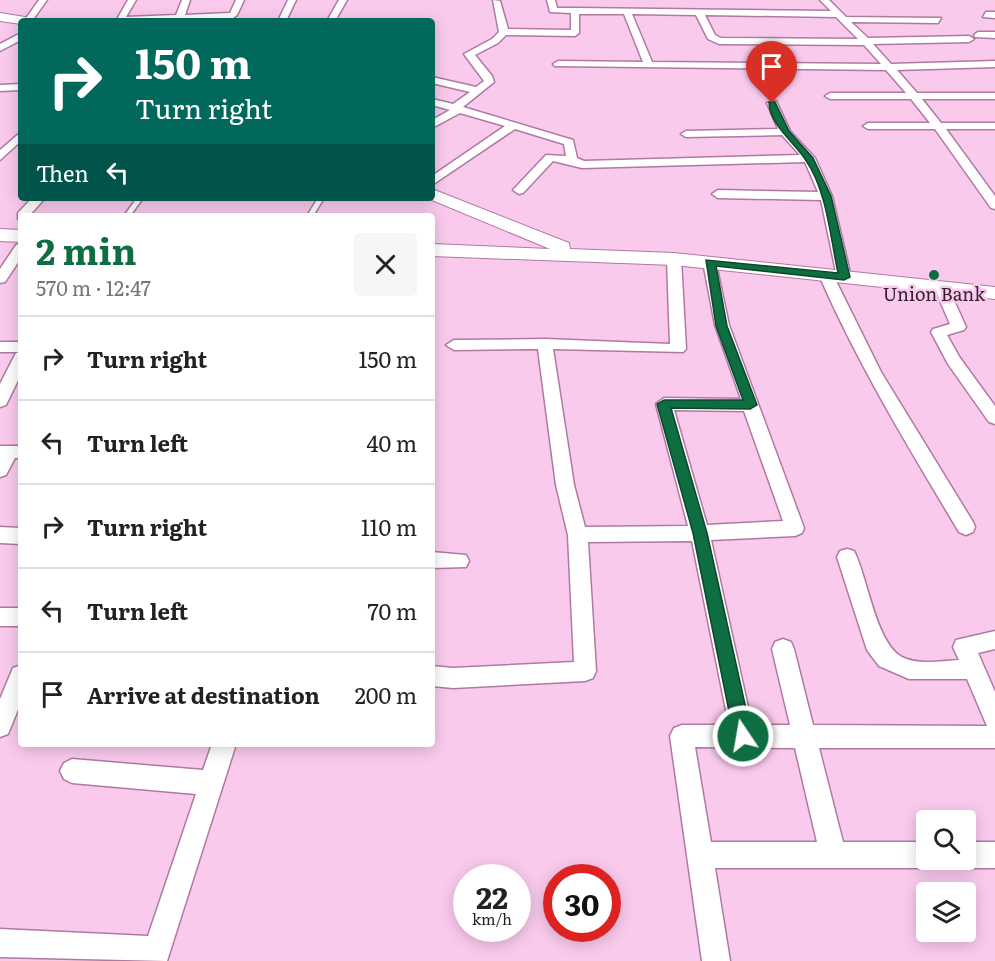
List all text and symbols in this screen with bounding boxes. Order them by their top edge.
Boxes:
text: 150 m [135,30,251,92]
pin [746,41,797,103]
icon: right [36,42,114,120]
icon: arrive [755,50,788,83]
text: Turn right [135,87,272,127]
text: Then [36,156,89,189]
icon: left [101,156,134,189]
text: 2 min [36,223,137,276]
button: close [354,233,417,296]
marker: Union Bank [927,268,941,282]
text: 570 m · 12:47 [36,272,151,302]
place label: Union Bank [883,280,986,307]
icon: right [36,342,69,375]
text: Turn right [87,342,207,375]
text: 150 m [358,342,417,375]
icon: left [36,426,69,459]
text: Turn left [87,426,188,459]
text: 40 m [366,426,417,459]
icon: right [36,510,69,543]
text: Turn right [87,510,207,543]
text: 110 m [361,510,417,543]
icon: left [36,594,69,627]
text: Turn left [87,594,188,627]
text: 70 m [367,594,417,627]
icon: arrive [36,678,69,711]
text: Arrive at destination [87,678,320,711]
text: 200 m [355,678,417,711]
position arrow [711,704,775,768]
map controls [916,810,976,942]
button: search [916,810,976,870]
speed limit sign: 30 [543,864,621,942]
text: 22 [476,874,508,918]
button: layers [916,882,976,942]
text: km/h [472,907,512,930]

